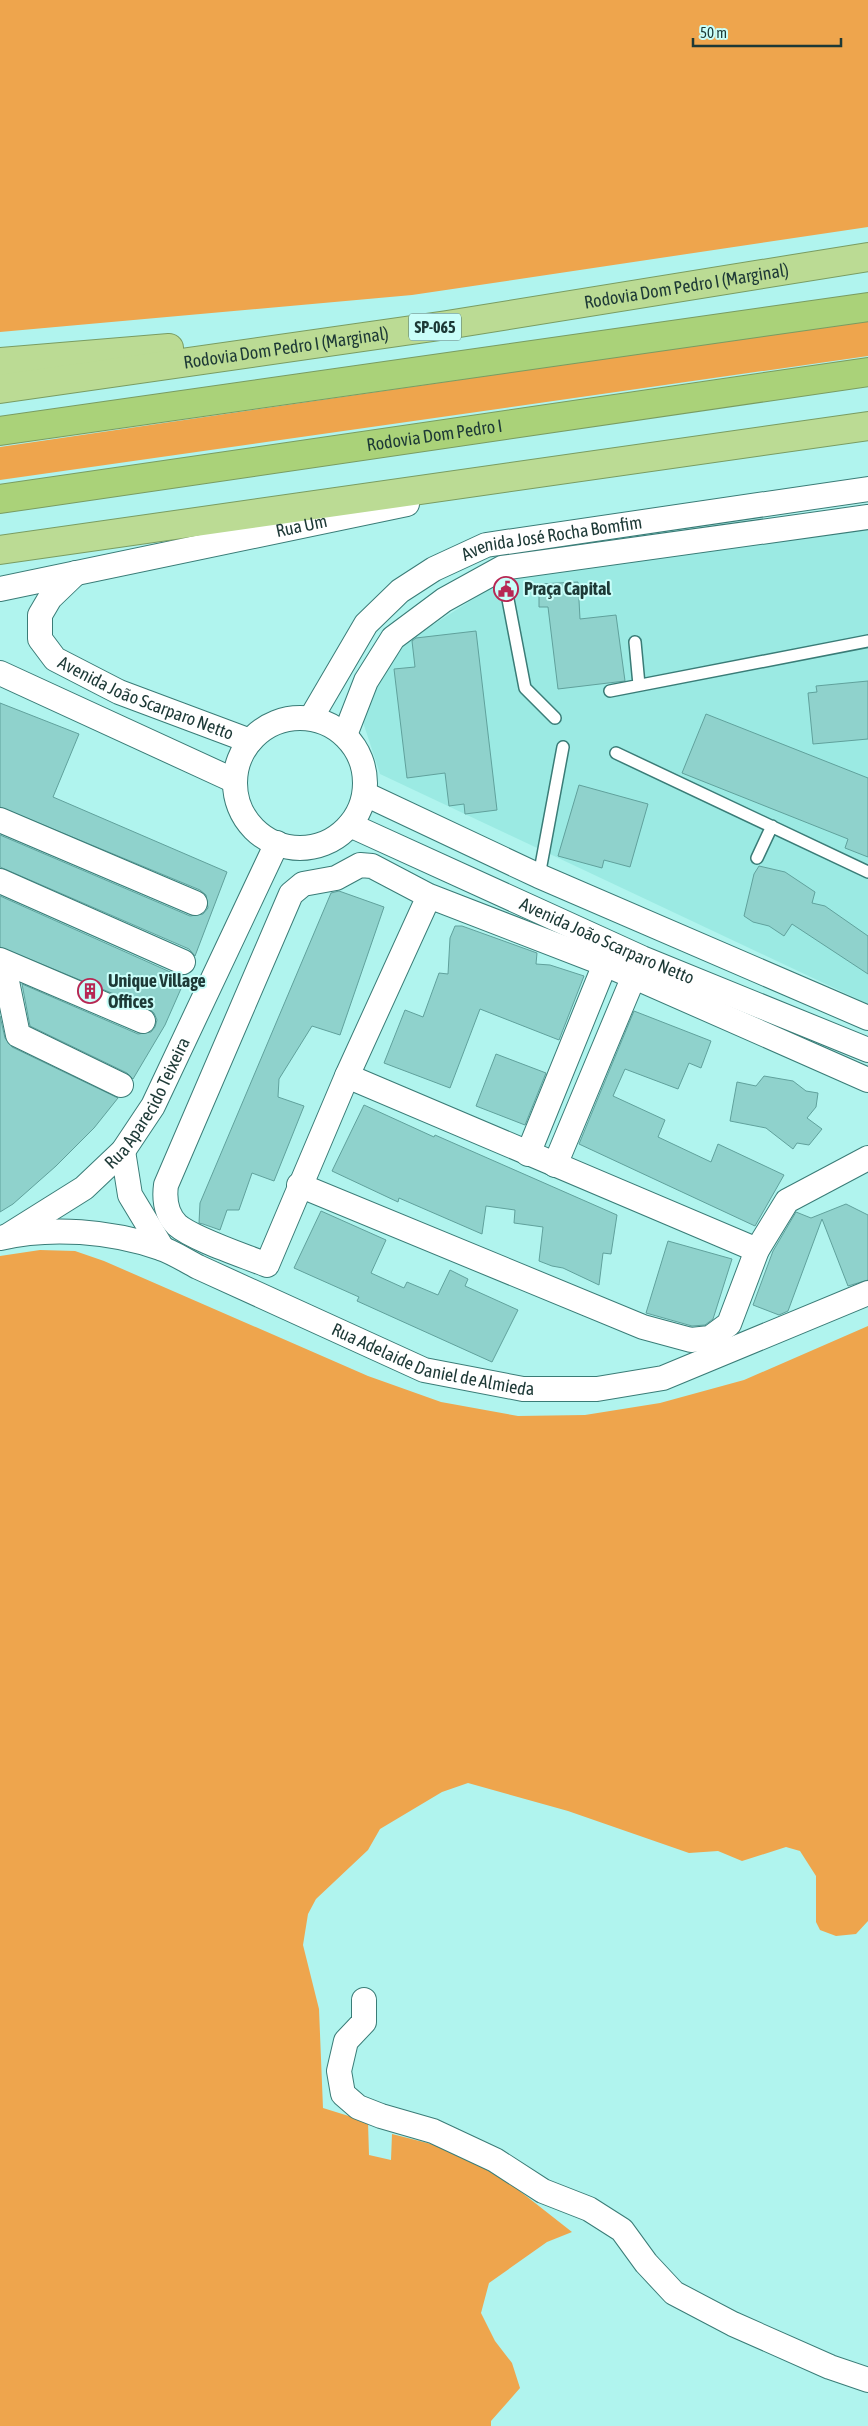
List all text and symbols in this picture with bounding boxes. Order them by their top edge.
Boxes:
scale bar [693,15,840,47]
text: 50 m [700,24,727,41]
street label: Rodovia Dom Pedro I (Marginal) [582,259,790,313]
road number: SP-065 [409,314,461,341]
street label: Rodovia Dom Pedro I (Marginal) [182,322,390,373]
street label: Rodovia Dom Pedro I [365,415,504,455]
street label: Rua Um [274,510,329,541]
street label: Avenida José Rocha Bomfim [458,511,644,565]
public building icon: Praça Capital [493,576,519,602]
place label: Praça Capital [524,578,611,599]
street label: Avenida João Scarparo Netto [55,651,237,744]
street label: Avenida João Scarparo Netto [517,893,698,988]
place label: Unique Village Offices [108,970,206,1012]
building icon: Unique Village Offices [77,978,103,1004]
street label: Rua Aparecido Teixeira [100,1034,194,1173]
street label: Rua Adelaide Daniel de Almieda [329,1318,534,1399]

